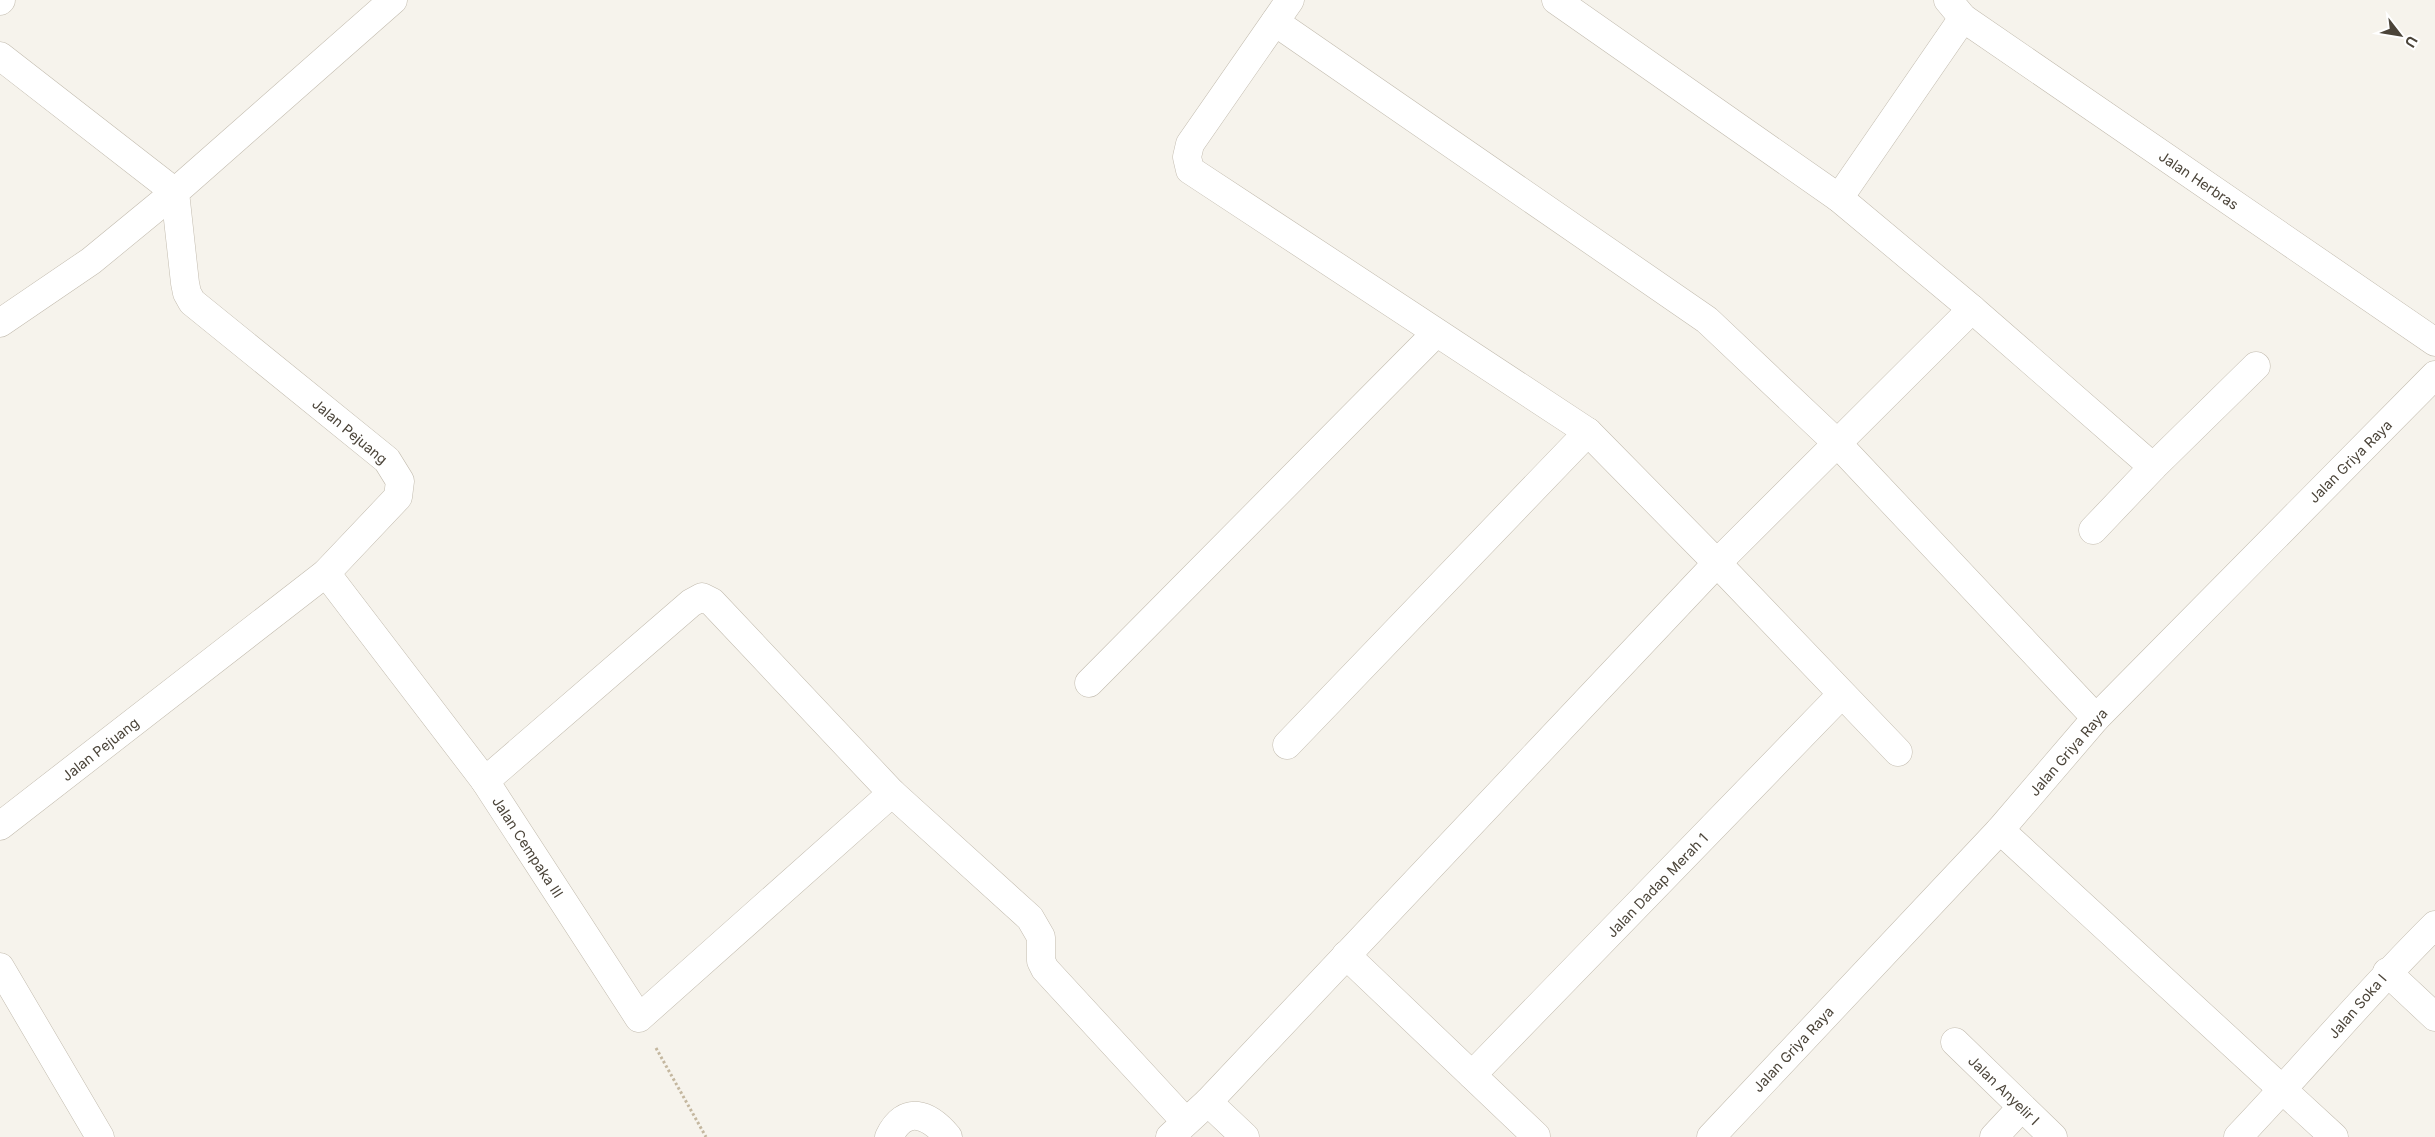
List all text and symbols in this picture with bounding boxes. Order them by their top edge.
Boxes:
north arrow [2375,10,2425,60]
text: U [2402,33,2421,51]
street label: Jalan Herbras [2156,147,2242,213]
street label: Jalan Pejuang [309,395,391,467]
street label: Jalan Griya Raya [2305,416,2395,506]
street label: Jalan Griya Raya [2025,705,2111,799]
street label: Jalan Pejuang [58,714,142,784]
street label: Jalan Cempaka III [489,793,567,901]
street label: Jalan Dadap Merah 1 [1603,829,1711,941]
street label: Jalan Soka I [2324,970,2390,1042]
street label: Jalan Griya Raya [1749,1003,1837,1095]
street label: Jalan Anyelir I [1965,1052,2043,1128]

